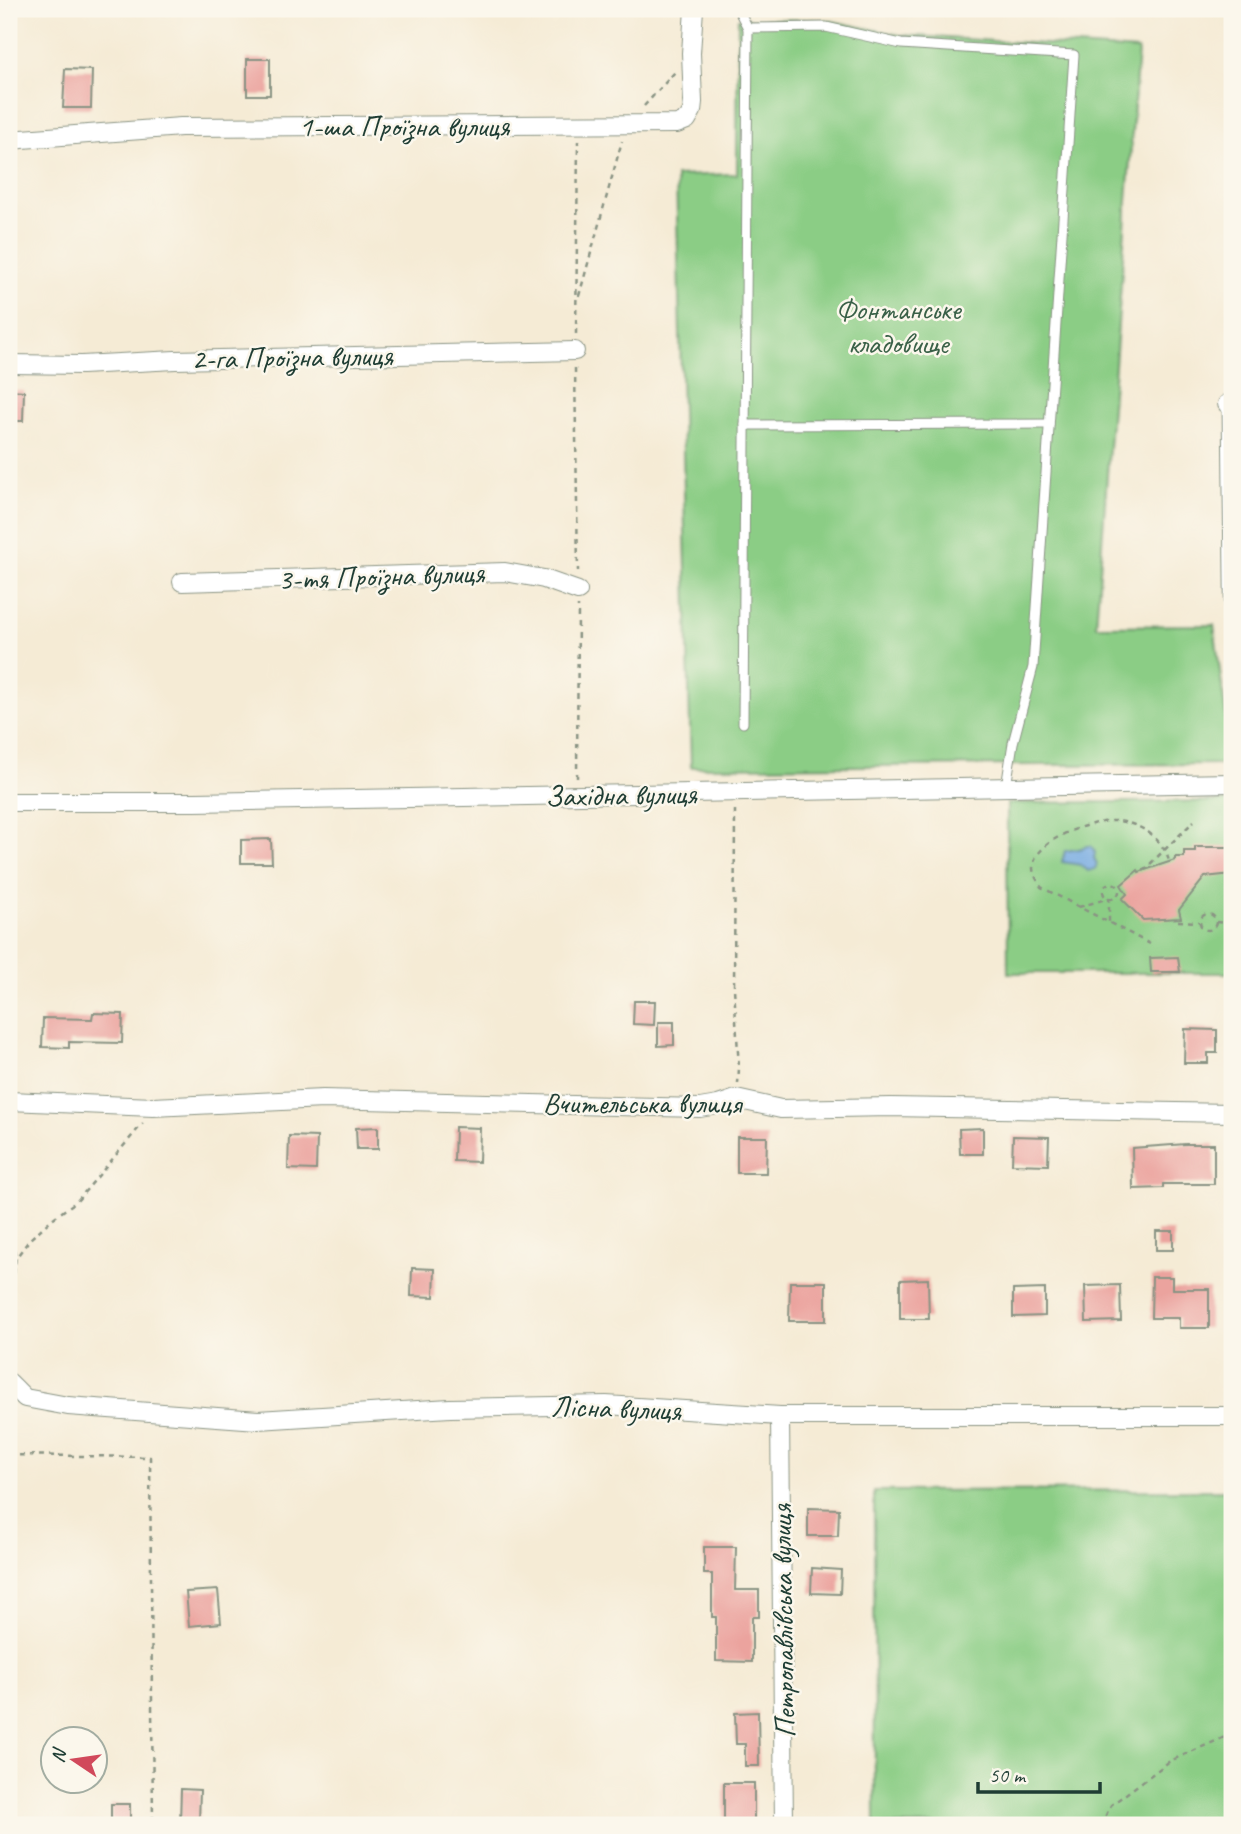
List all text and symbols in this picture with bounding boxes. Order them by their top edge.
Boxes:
street label: 1-ша Проїзна вулиця [299,107,510,145]
park label: Фонтанське кладовище [836,290,963,362]
street label: 2-га Проїзна вулиця [191,336,394,378]
street label: 3-тя Проїзна вулиця [277,553,486,599]
street label: Західна вулиця [545,775,698,815]
street label: Вчительська вулиця [543,1084,744,1122]
street label: Лісна вулиця [550,1387,683,1429]
street label: Петропавлівська вулиця [762,1503,804,1738]
north arrow [38,1726,108,1796]
text: N [45,1745,72,1765]
scale bar [978,1750,1101,1794]
text: 50 m [989,1762,1027,1788]

